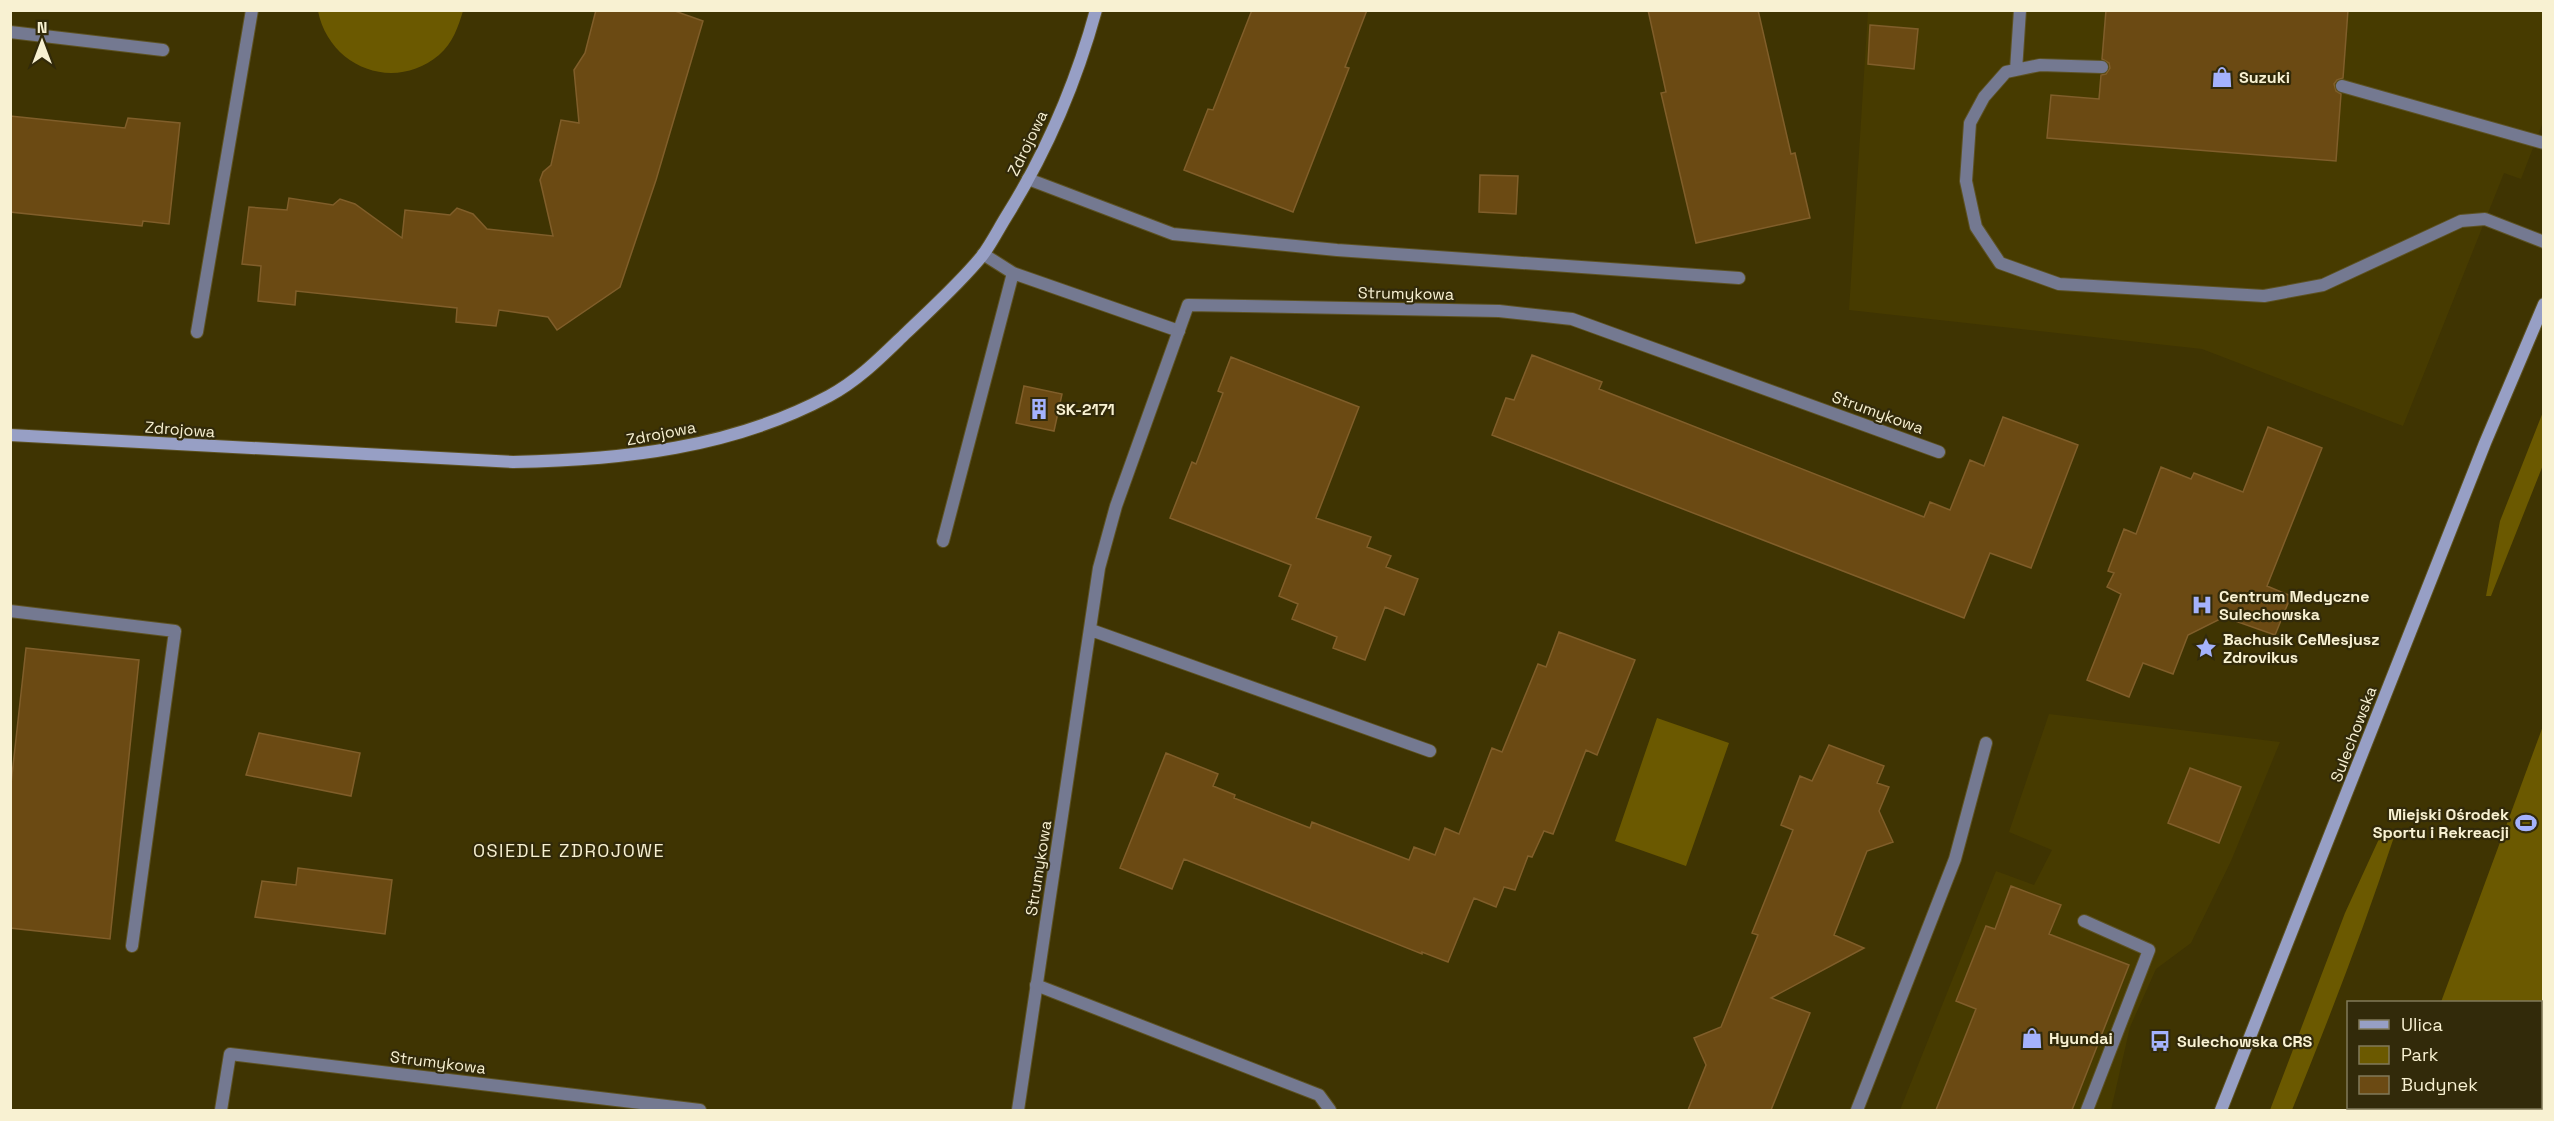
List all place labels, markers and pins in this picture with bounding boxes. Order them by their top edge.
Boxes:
shop icon: Suzuki [2210,65,2234,89]
place label: Suzuki [2239,67,2290,88]
building icon: SK-2171 [1027,397,1051,421]
place label: SK-2171 [1056,399,1115,420]
place label: Centrum Medyczne Sulechowska [2219,586,2369,625]
hospital icon: Centrum Medyczne Sulechowska [2190,593,2214,617]
place label: Bachusik CeMesjusz Zdrovikus [2223,629,2379,668]
place icon: Bachusik CeMesjusz Zdrovikus [2194,636,2218,660]
place label: Miejski Ośrodek Sportu i Rekreacji [2373,804,2509,843]
sports icon: Miejski Ośrodek Sportu i Rekreacji [2514,811,2538,835]
shop icon: Hyundai [2020,1026,2044,1050]
place label: Hyundai [2049,1028,2113,1049]
bus stop icon: Sulechowska CRS [2148,1029,2172,1053]
place label: Sulechowska CRS [2177,1031,2313,1052]

